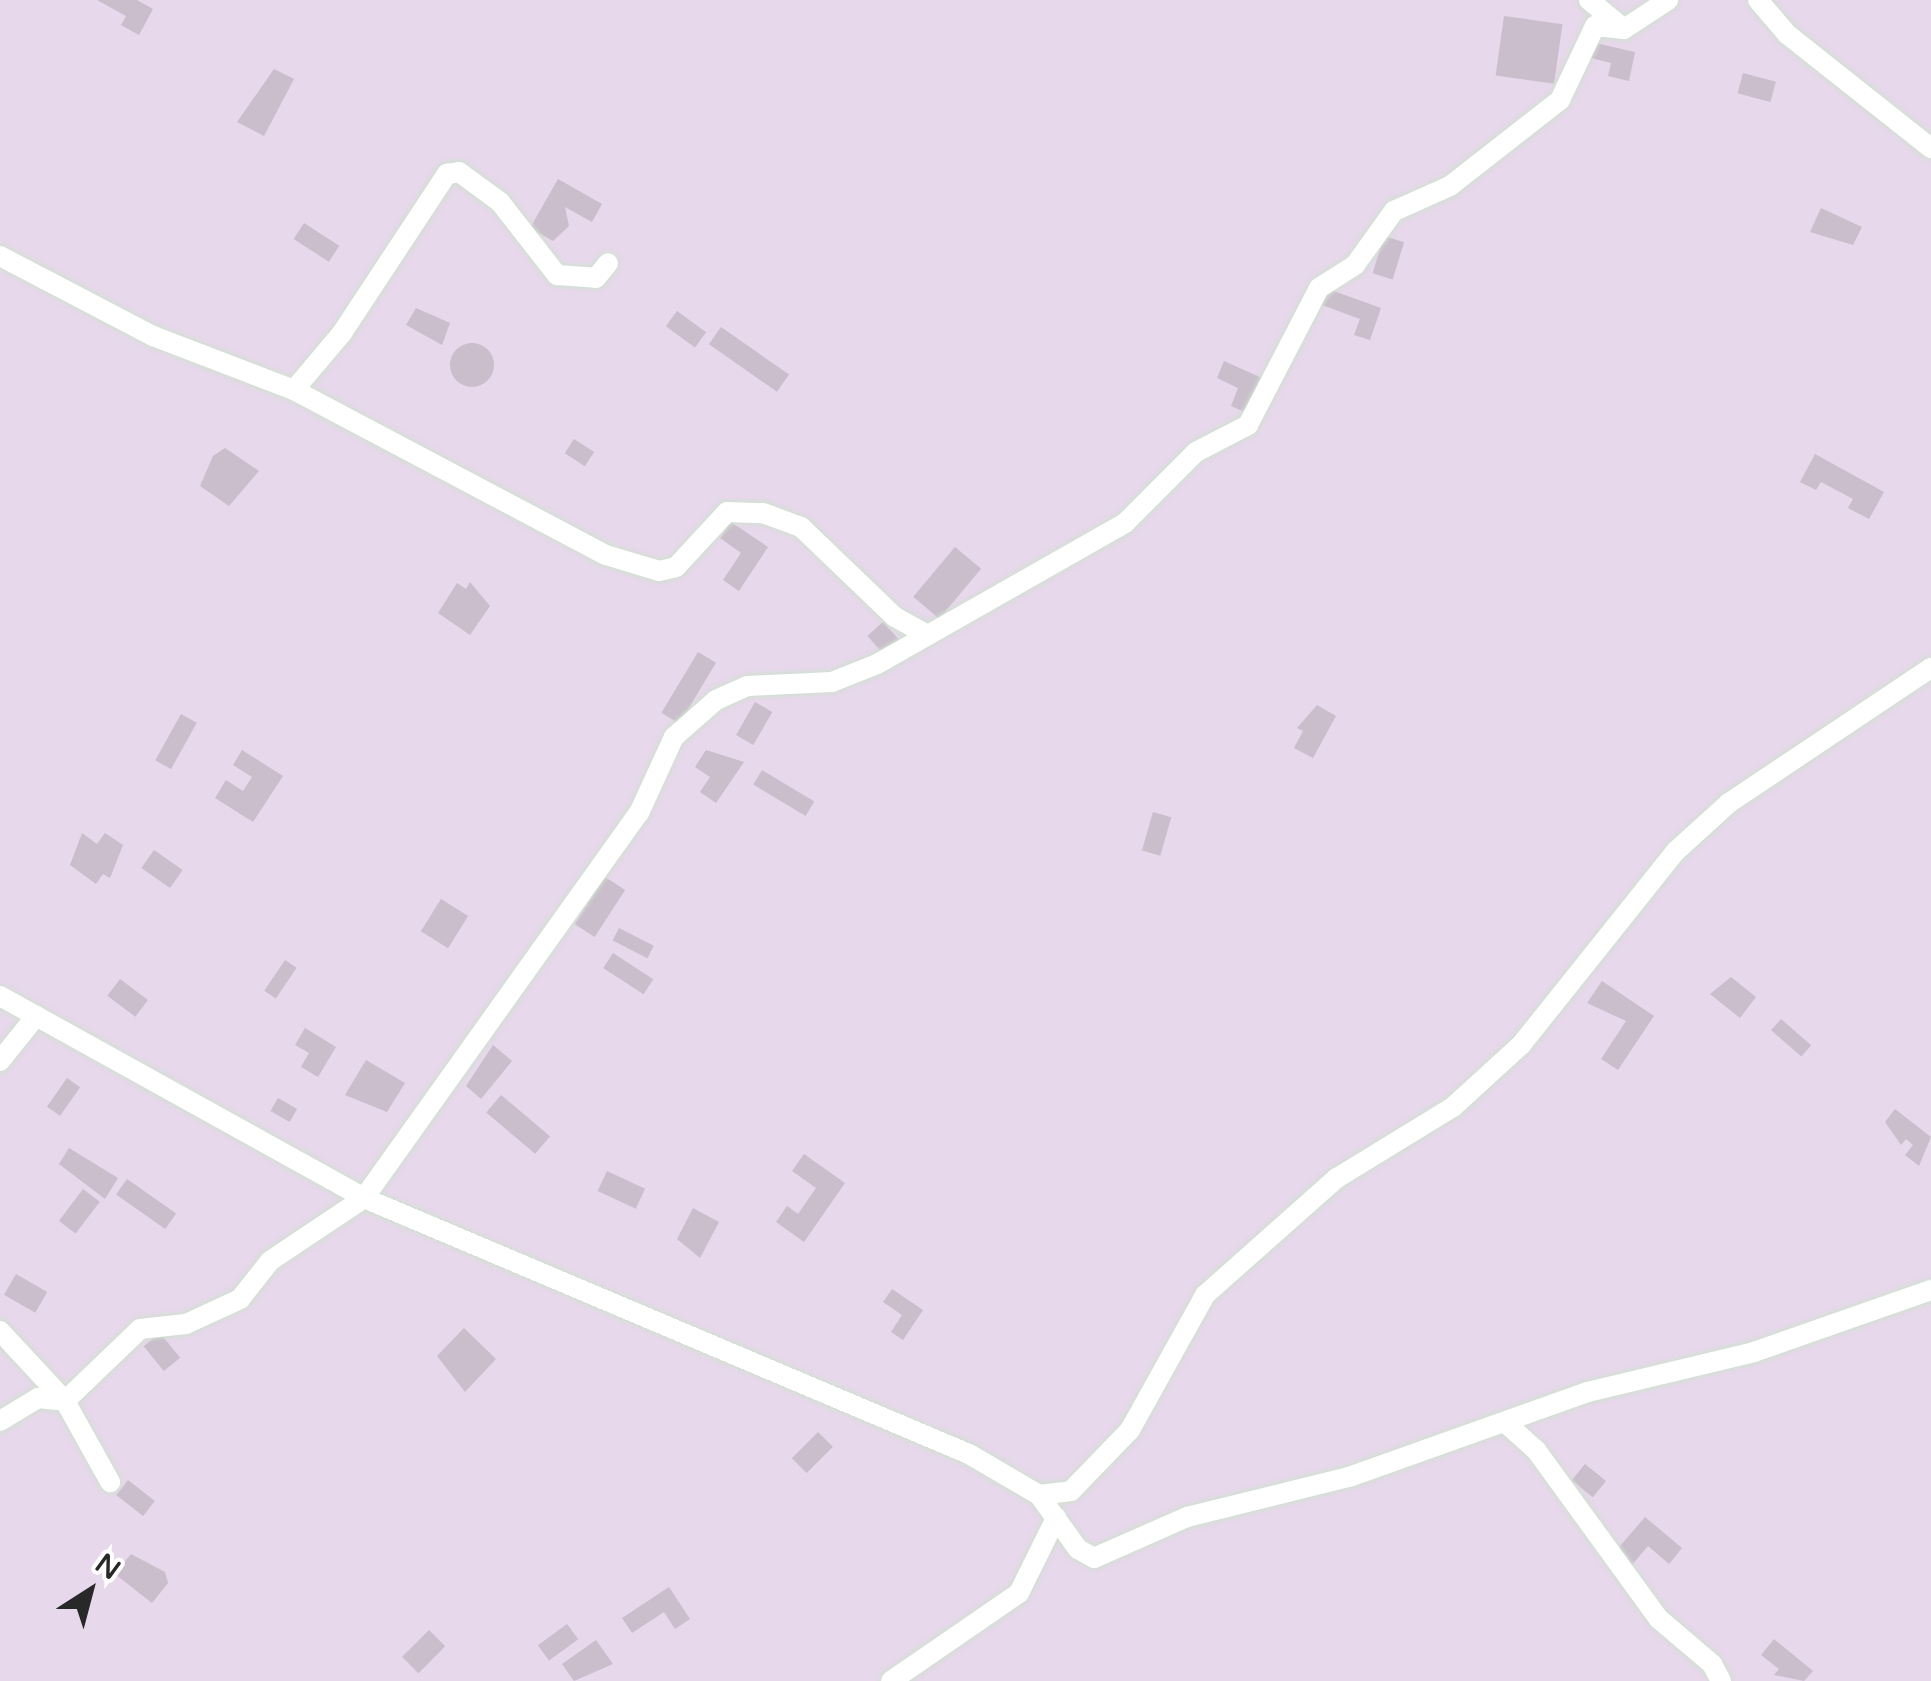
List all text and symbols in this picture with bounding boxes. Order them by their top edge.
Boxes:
north arrow [40,1541,140,1641]
text: N [89,1546,127,1587]

